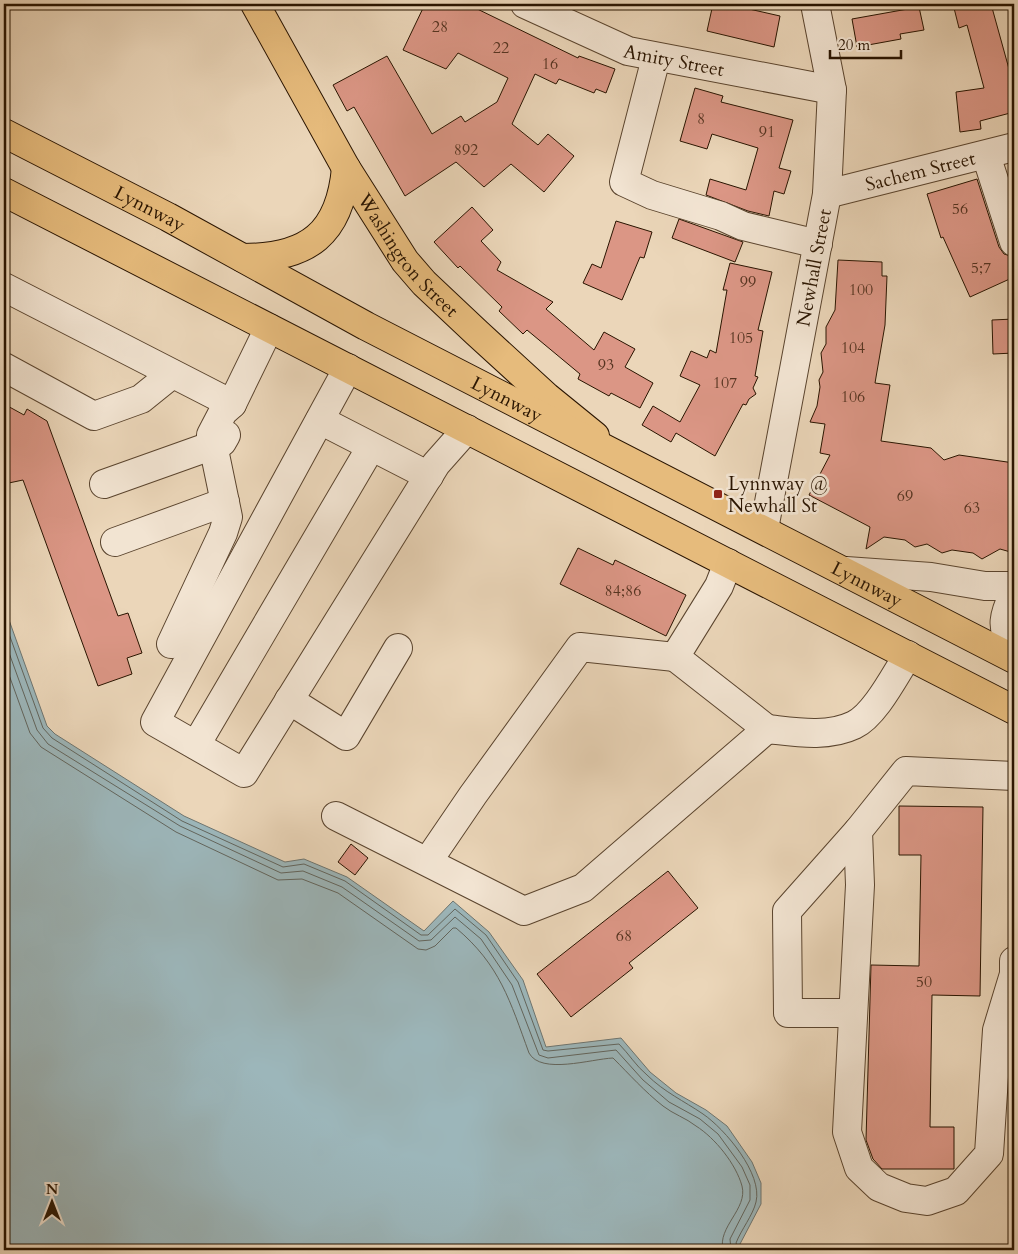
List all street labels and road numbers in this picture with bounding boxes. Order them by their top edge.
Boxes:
street label: Amity Street [621,38,726,83]
street label: Sachem Street [863,145,978,198]
street label: Lynnway [109,180,190,238]
street label: Washington Street [351,188,464,323]
street label: Newhall Street [790,207,838,329]
street label: Lynnway [467,370,547,429]
street label: Lynnway [827,555,907,614]

